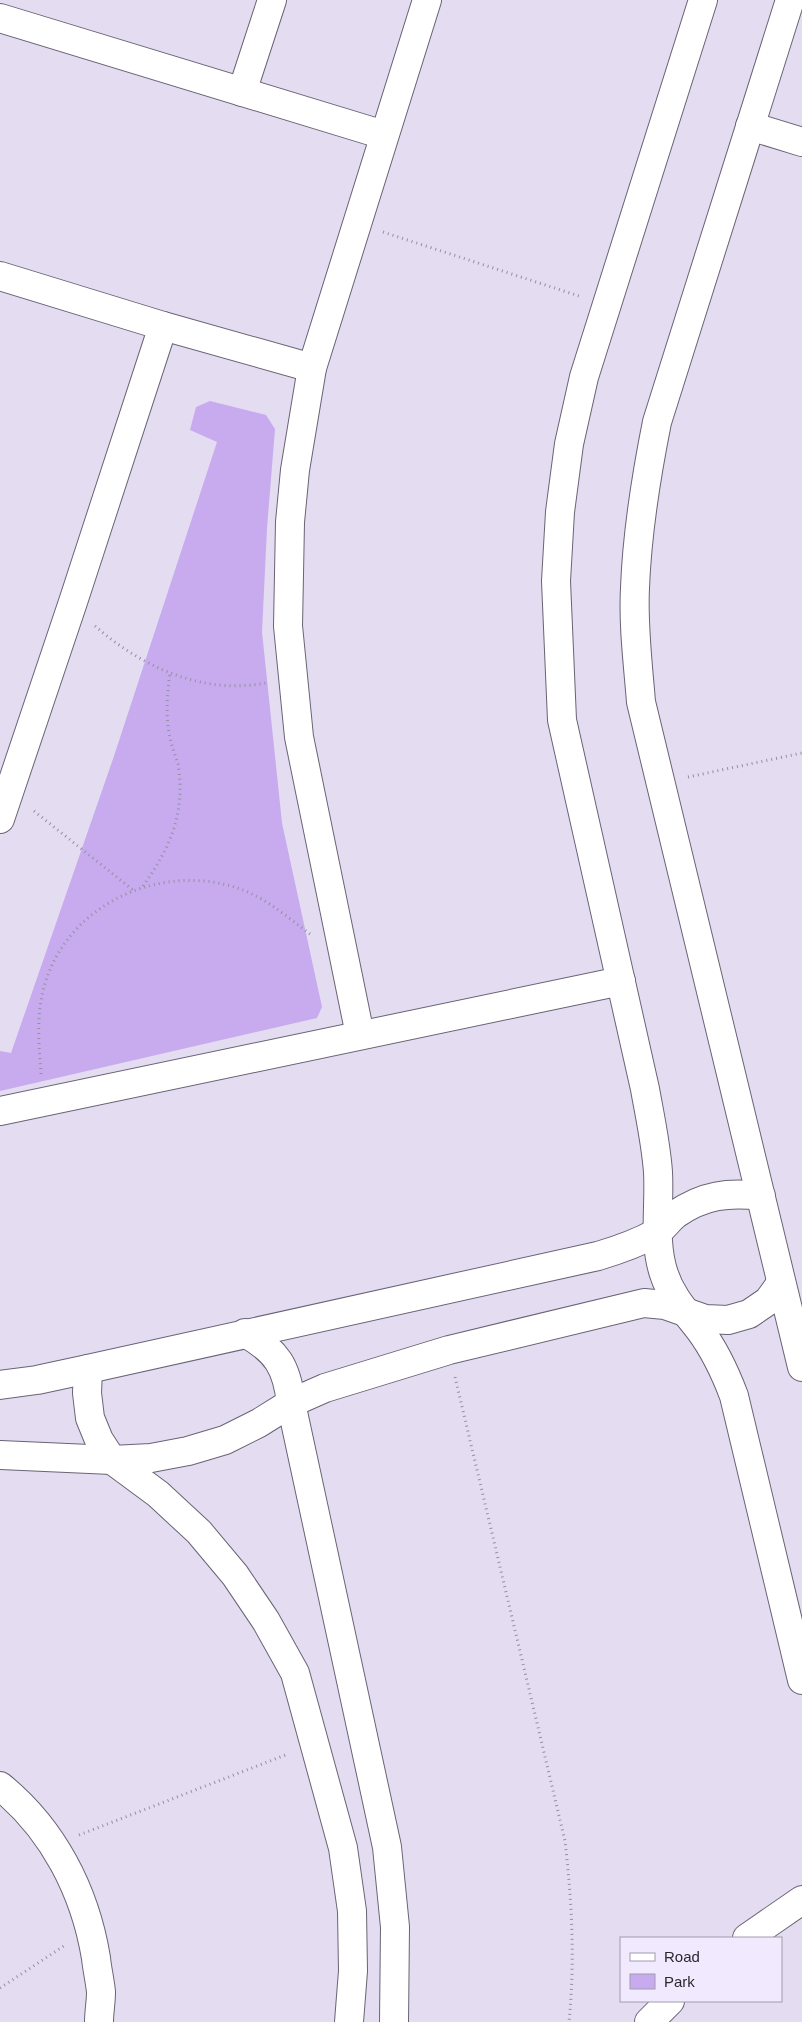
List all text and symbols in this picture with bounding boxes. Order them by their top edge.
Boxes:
legend [620,1937,782,2002]
text: Road [664,1948,700,1965]
text: Park [664,1973,695,1990]

